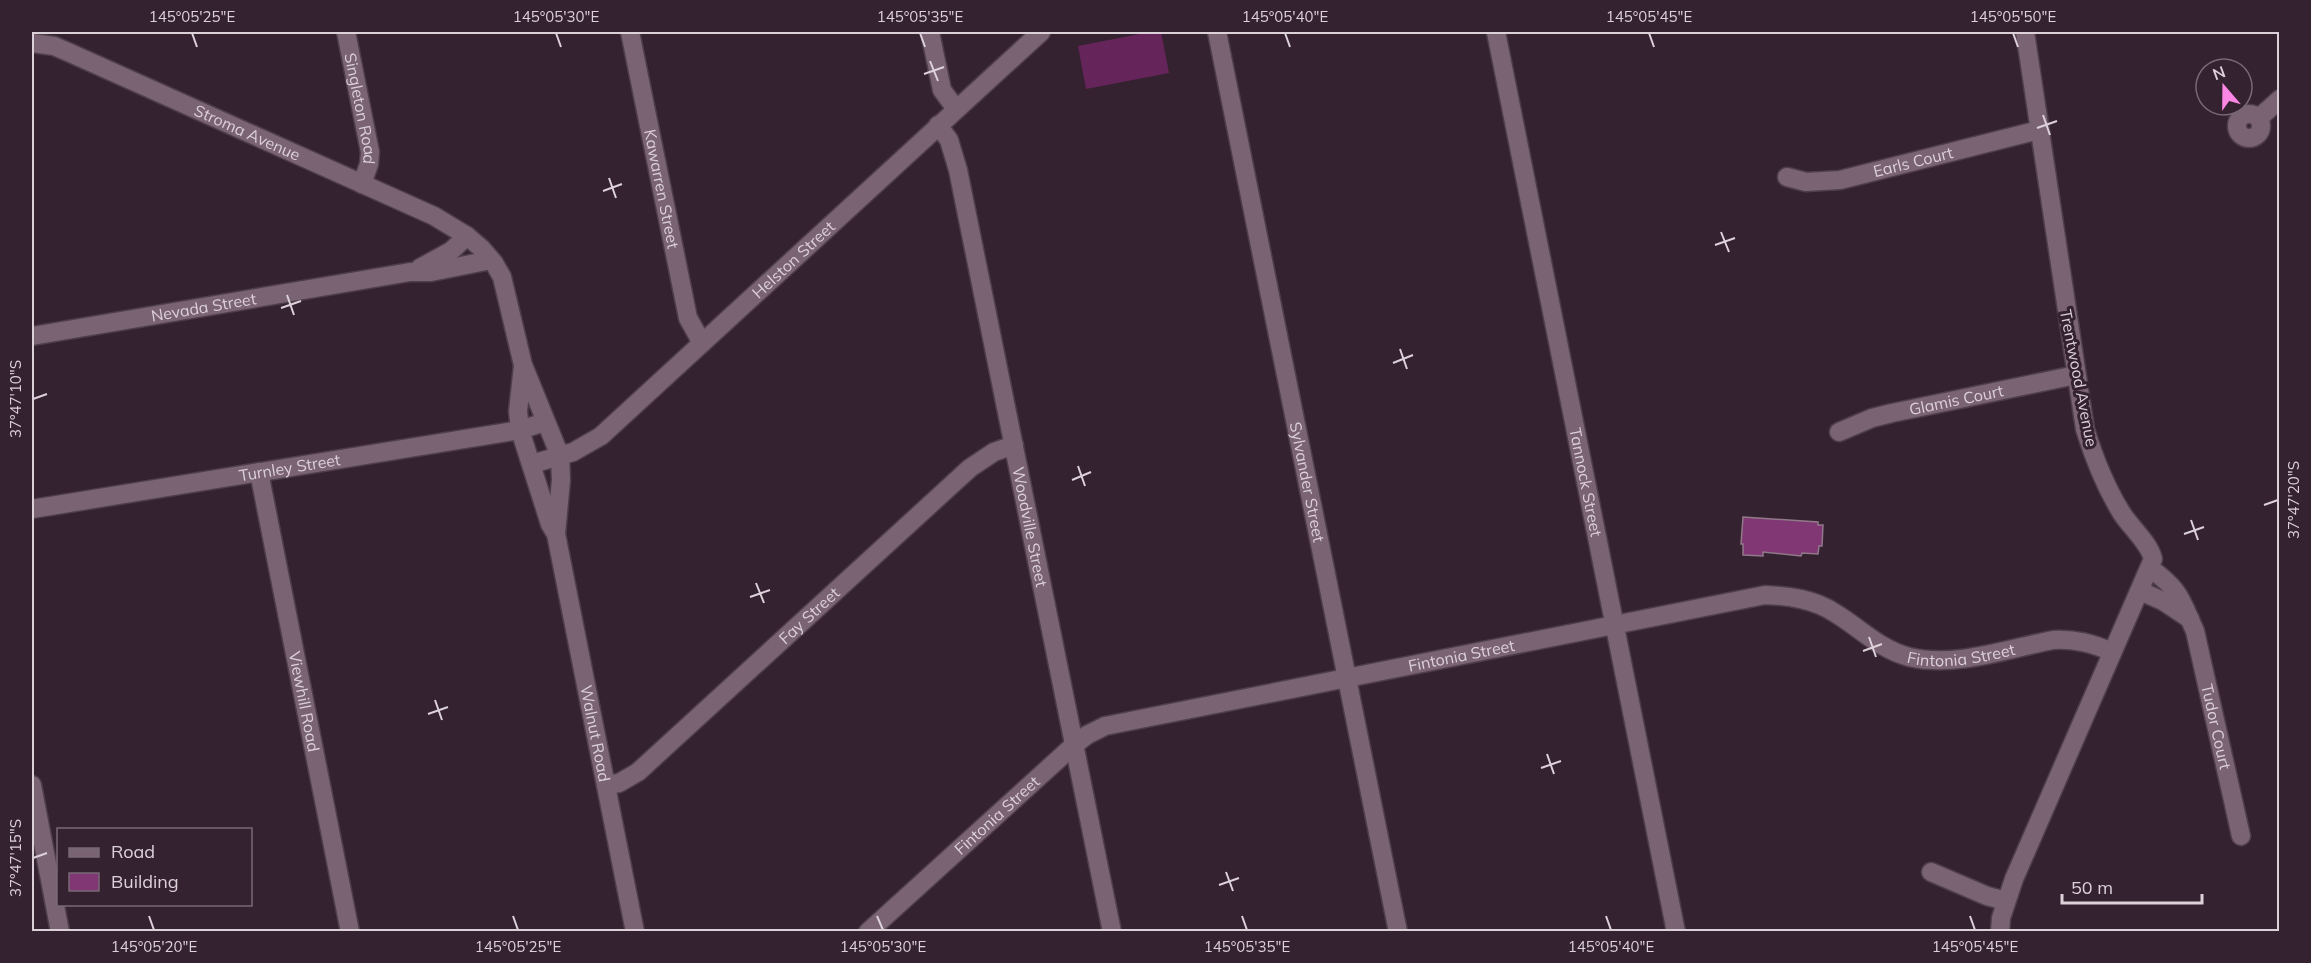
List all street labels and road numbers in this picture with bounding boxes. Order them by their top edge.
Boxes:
street label: Singleton Road [340,51,380,165]
street label: Stroma Avenue [191,100,304,165]
street label: Kawarren Street [640,127,684,251]
street label: Earls Court [1871,142,1955,181]
street label: Helston Street [748,216,839,302]
street label: Nevada Street [150,288,258,326]
street label: Trentwood Avenue [2056,308,2102,448]
street label: Glamis Court [1907,380,2005,419]
street label: Sylvander Street [1286,420,1329,544]
street label: Tannock Street [1565,426,1607,539]
street label: Turnley Street [238,449,342,485]
street label: Woodville Street [1008,465,1052,589]
street label: Fay Street [775,582,844,648]
street label: Fintonia Street [1406,635,1517,676]
street label: Fintonia Street [1906,639,2017,670]
street label: Viewhill Road [285,650,324,753]
street label: Tudor Court [2197,682,2236,772]
street label: Walnut Road [576,683,615,783]
street label: Fintonia Street [950,771,1044,859]

